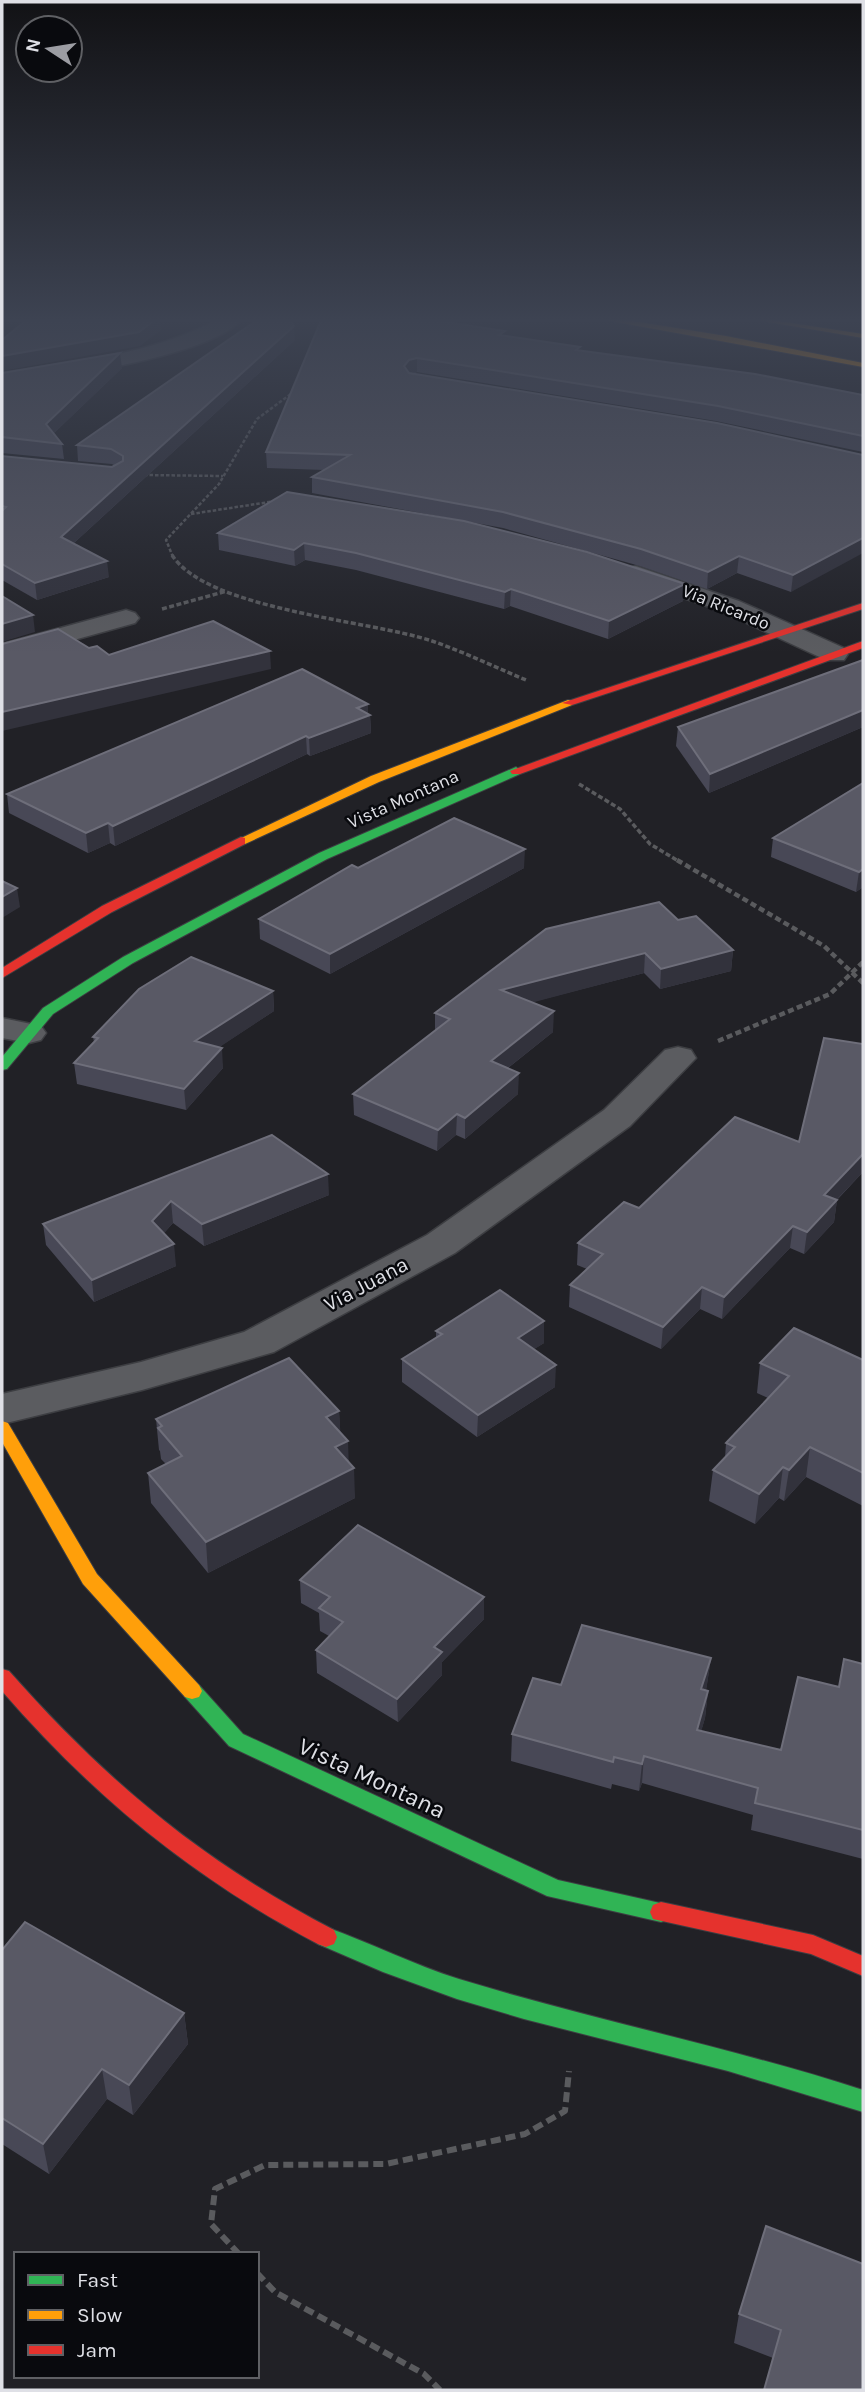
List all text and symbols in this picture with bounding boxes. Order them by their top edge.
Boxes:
north arrow [14,14,84,84]
text: N [21,37,46,55]
street label: Via Ricardo [679,580,773,634]
street label: Vista Montana [344,765,462,833]
street label: Via Juana [320,1252,412,1316]
street label: Vista Montana [294,1732,450,1824]
legend [14,2252,259,2378]
text: Fast [77,2268,118,2292]
text: Slow [77,2303,122,2327]
text: Jam [77,2338,117,2362]

